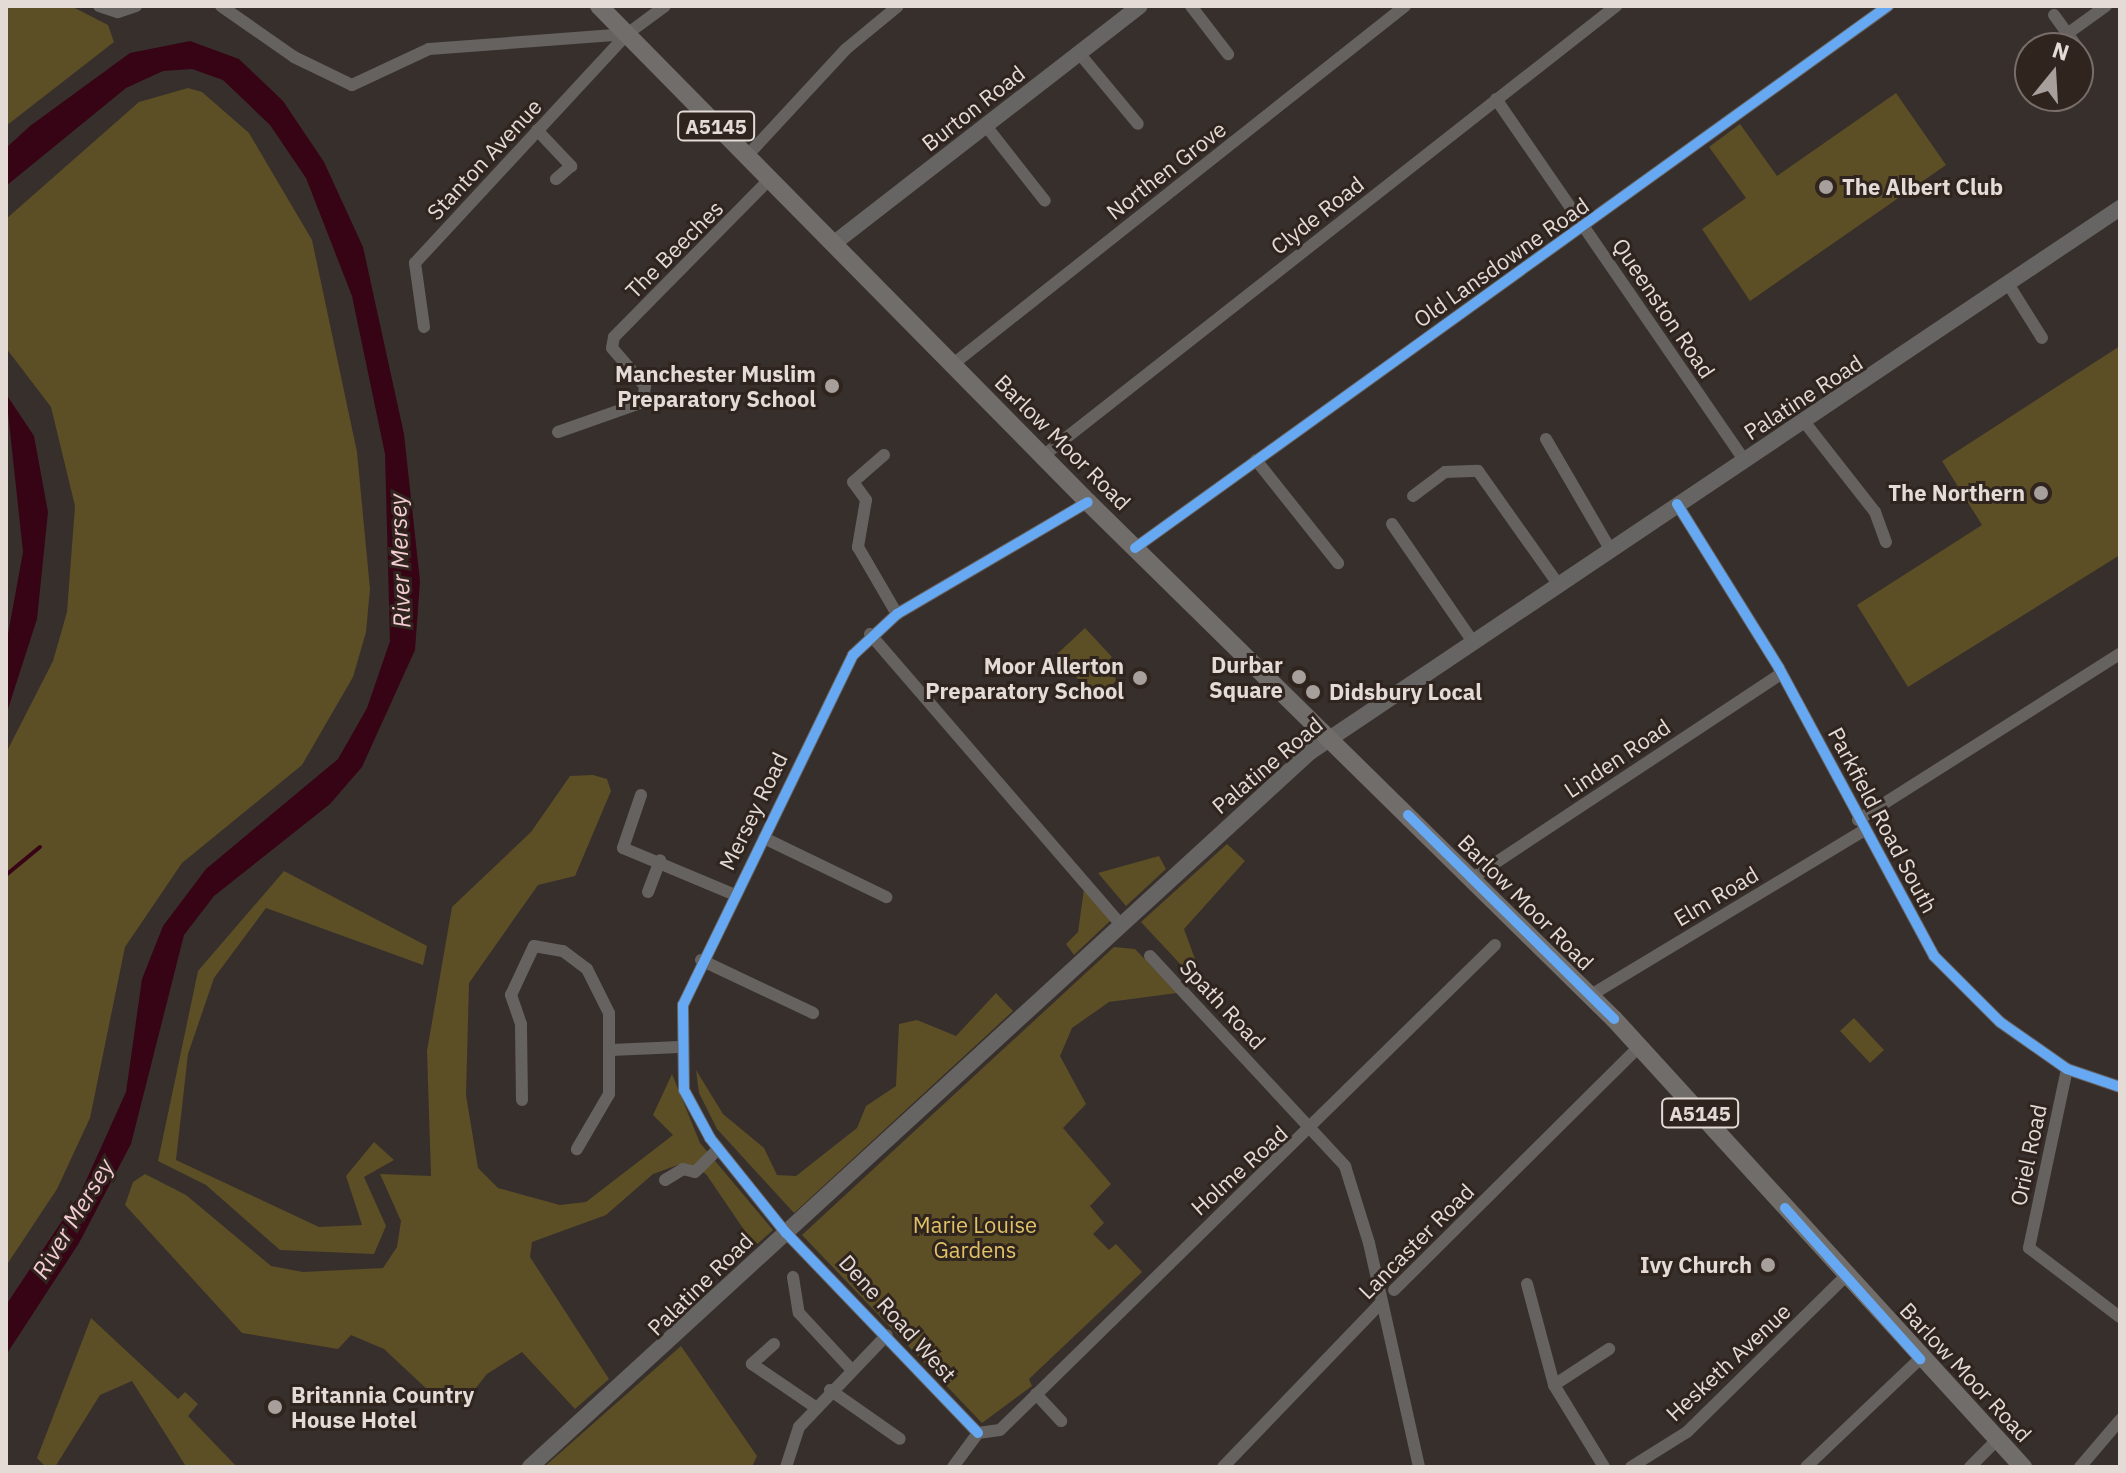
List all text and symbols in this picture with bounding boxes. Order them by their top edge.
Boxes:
north arrow [2014,32,2094,112]
text: N [2049,34,2073,67]
street label: Burton Road [916,60,1030,156]
street label: Stanton Avenue [421,93,547,225]
road number: A5145 [676,110,756,142]
street label: Northen Grove [1101,115,1231,225]
street label: Clyde Road [1265,170,1369,260]
place label: The Albert Club [1842,174,2003,200]
marker: The Albert Club [1817,178,1835,196]
street label: Old Lansdowne Road [1408,192,1594,332]
street label: The Beeches [620,195,728,303]
street label: Queenston Road [1607,233,1721,383]
street label: Palatine Road [1739,349,1867,445]
place label: Manchester Muslim Preparatory School [615,360,816,412]
street label: Barlow Moor Road [990,369,1136,515]
marker: Manchester Muslim Preparatory School [823,377,841,395]
place label: The Northern [1888,480,2025,506]
marker: The Northern [2032,484,2050,502]
water label: River Mersey [383,493,417,629]
place label: Durbar Square [1209,651,1283,702]
place label: Moor Allerton Preparatory School [925,652,1124,704]
marker: Durbar Square [1290,668,1308,686]
marker: Moor Allerton Preparatory School [1131,669,1149,687]
place label: Didsbury Local [1329,679,1482,705]
marker: Didsbury Local [1304,683,1322,701]
street label: Palatine Road [1206,711,1328,819]
street label: Linden Road [1559,713,1675,803]
street label: Parkfield Road South [1823,723,1943,917]
street label: Mersey Road [713,748,793,874]
street label: Barlow Moor Road [1453,829,1599,975]
street label: Elm Road [1669,861,1763,931]
street label: Spath Road [1175,954,1271,1054]
road number: A5145 [1660,1097,1740,1129]
street label: Oriel Road [2004,1102,2052,1208]
street label: Holme Road [1185,1120,1293,1220]
water label: River Mersey [26,1154,120,1284]
street label: Lancaster Road [1353,1178,1479,1304]
park label: Marie Louise Gardens [913,1211,1037,1262]
street label: Palatine Road [642,1227,758,1341]
street label: Dene Road West [834,1249,962,1387]
place label: Ivy Church [1640,1252,1752,1278]
marker: Ivy Church [1759,1256,1777,1274]
street label: Barlow Moor Road [1895,1297,2037,1447]
street label: Hesketh Avenue [1660,1298,1796,1426]
place label: Britannia Country House Hotel [291,1381,474,1432]
marker: Britannia Country House Hotel [266,1398,284,1416]

